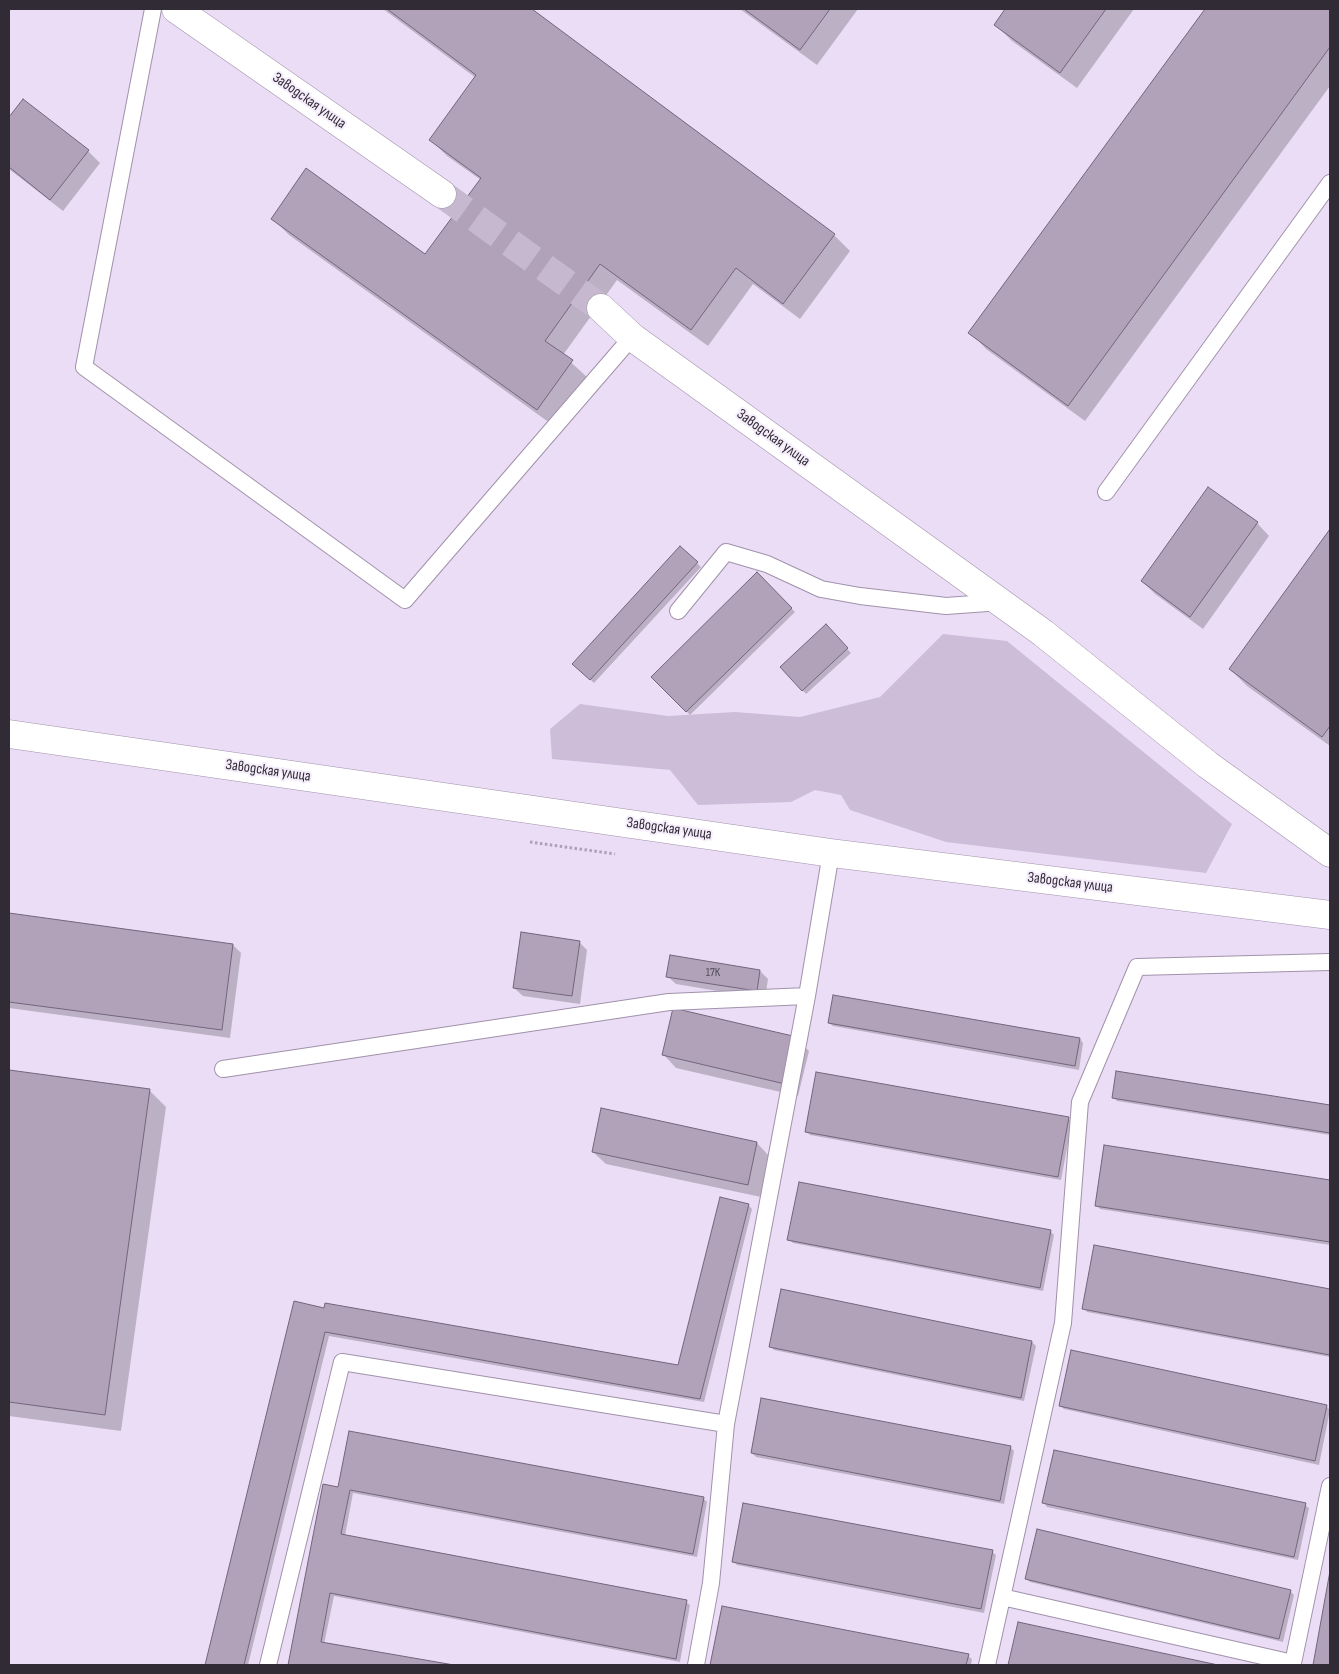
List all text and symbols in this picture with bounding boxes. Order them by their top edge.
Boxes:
street label: Заводская улица [269,69,349,133]
street label: Заводская улица [733,405,813,471]
street label: Заводская улица [224,756,312,786]
street label: Заводская улица [625,814,713,844]
street label: Заводская улица [1026,869,1114,897]
house number: 17К [706,966,720,980]

